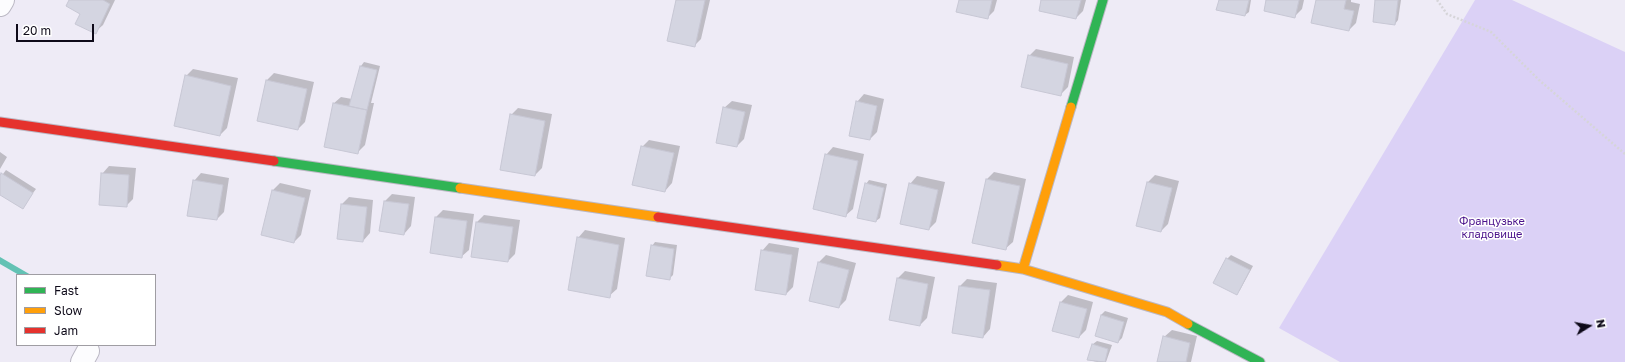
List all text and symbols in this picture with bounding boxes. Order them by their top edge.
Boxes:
scale bar [18,16,96,42]
text: 20 m [23,23,51,38]
park label: Французьке кладовище [1459,215,1525,241]
legend [16,274,156,346]
text: Fast [54,283,79,298]
text: Slow [54,303,82,318]
north arrow [1569,306,1609,346]
text: N [1594,318,1608,329]
text: Jam [54,323,78,338]

